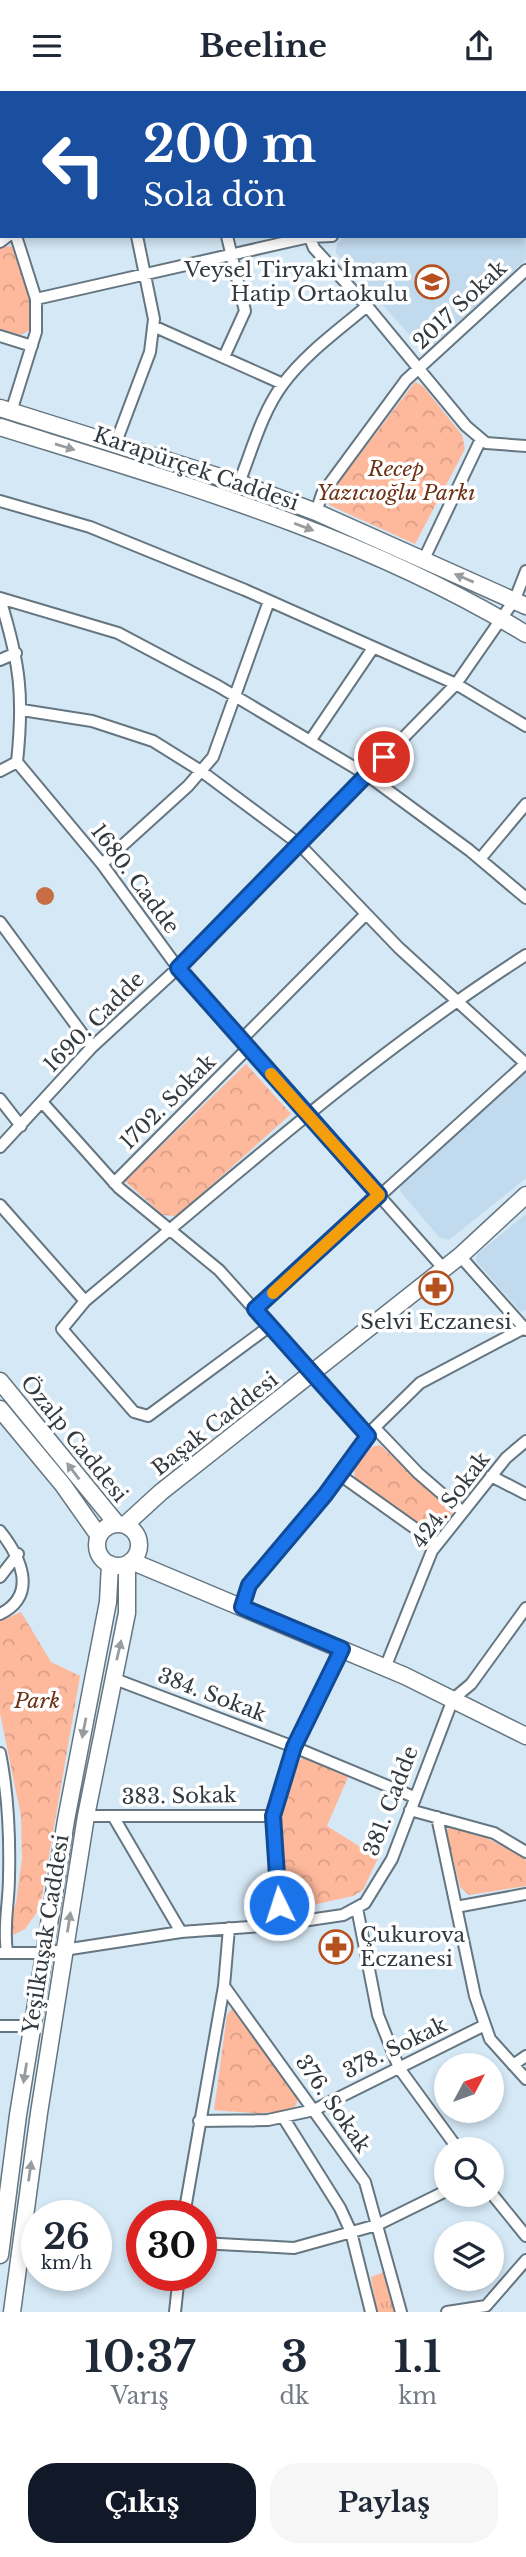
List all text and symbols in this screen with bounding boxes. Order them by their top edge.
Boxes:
text: Beeline [199,26,327,66]
icon: menu [28,27,66,65]
icon: share [460,27,498,65]
text: 200 m [143,114,316,175]
icon: left [28,119,119,210]
text: Sola dön [143,175,286,215]
street label: 2017 Sokak [408,255,512,355]
place label: Veysel Tiryaki İmam Hatip Ortaokulu [183,257,408,307]
school or university icon: Veysel Tiryaki İmam Hatip Ortaokulu [413,263,451,301]
street label: Karapürçek Caddesi [90,422,302,516]
one-way arrow [55,442,76,453]
park label: Recep Yazıcıoğlu Parkı [317,456,475,506]
one-way arrow [293,522,314,533]
one-way arrow [454,572,474,584]
pin [354,727,414,787]
icon: arrive [365,738,403,776]
street label: 1680. Cadde [85,819,185,939]
street label: 1690. Cadde [38,966,150,1078]
street label: 1702. Sokak [115,1049,221,1155]
pharmacy icon: Selvi Eczanesi [417,1269,455,1307]
place label: Selvi Eczanesi [360,1309,512,1335]
street label: Başak Caddesi [147,1367,283,1481]
street label: Özalp Caddesi [15,1370,133,1508]
street label: 424. Sokak [406,1447,496,1553]
one-way arrow [66,1462,80,1481]
one-way arrow [113,1639,124,1661]
street label: 384. Sokak [154,1662,270,1728]
park label: Park [13,1688,60,1714]
one-way arrow [78,1717,89,1739]
street label: 381. Cadde [358,1742,424,1860]
street label: 383. Sokak [121,1782,237,1810]
street label: Yeşilkuşak Caddesi [17,1833,75,2036]
position arrow [242,1868,316,1942]
one-way arrow [64,1911,75,1933]
place label: Çukurova Eczanesi [360,1922,466,1972]
pharmacy icon: Çukurova Eczanesi [317,1928,355,1966]
street label: 378. Sokak [339,2012,451,2084]
street label: 376. Sokak [290,2050,376,2158]
north arrow [434,2053,504,2123]
map controls [434,2053,504,2291]
one-way arrow [19,2062,30,2084]
button: search [434,2137,504,2207]
one-way arrow [25,2160,36,2182]
speed limit sign: 30 [126,2200,217,2291]
text: 26 [43,2215,90,2258]
button: layers [434,2221,504,2291]
text: km/h [41,2252,92,2274]
text: 10:37 [85,2331,195,2383]
text: 3 [281,2331,308,2383]
text: 1.1 [394,2331,441,2383]
text: Varış [111,2382,169,2410]
text: dk [280,2382,309,2410]
text: km [398,2382,437,2410]
button: Çıkış [28,2463,256,2543]
button: Paylaş [270,2463,498,2543]

